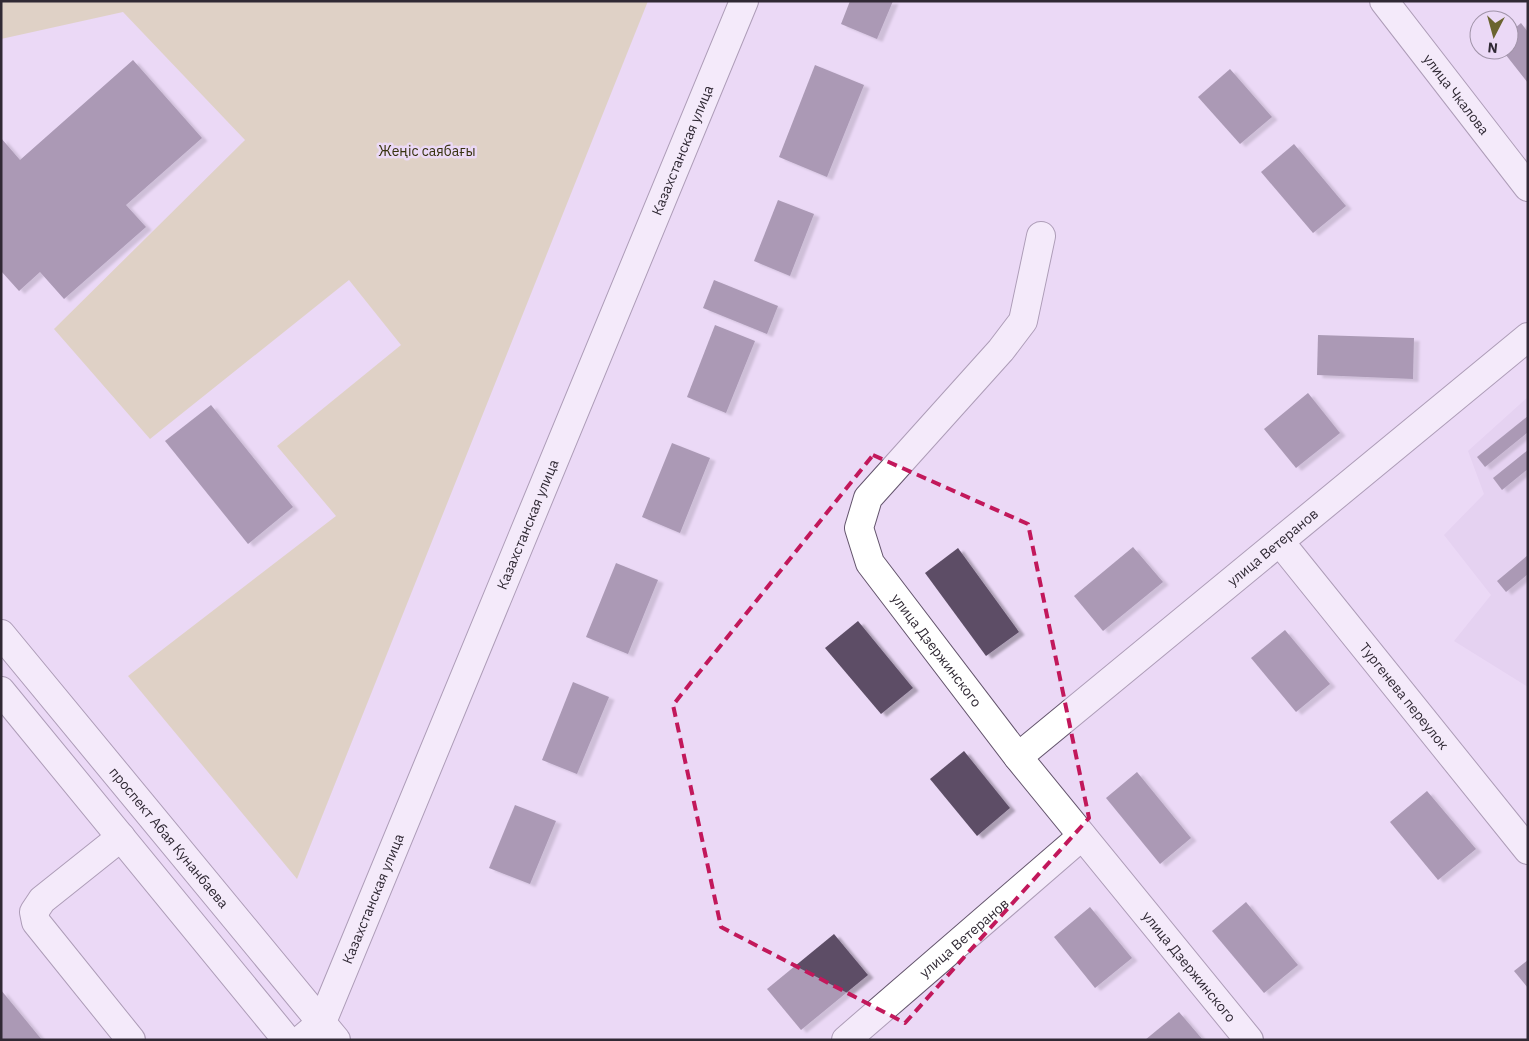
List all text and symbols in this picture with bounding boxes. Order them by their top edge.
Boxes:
north arrow [1469,10,1519,60]
text: N [1487,38,1499,57]
street label: улица Чкалова [1419,50,1493,139]
street label: Казахстанская улица [647,82,717,218]
park label: Жеңіс саябағы [378,142,476,160]
street label: Казахстанская улица [493,456,563,592]
street label: улица Ветеранов [1224,505,1322,590]
street label: улица Дзержинского [887,590,986,711]
street label: Тургенева переулок [1356,639,1453,754]
street label: проспект Абая Кунанбаева [106,763,233,912]
street label: Казахстанская улица [338,831,408,966]
street label: улица Ветеранов [916,894,1012,982]
street label: улица Дзержинского [1139,907,1240,1026]

